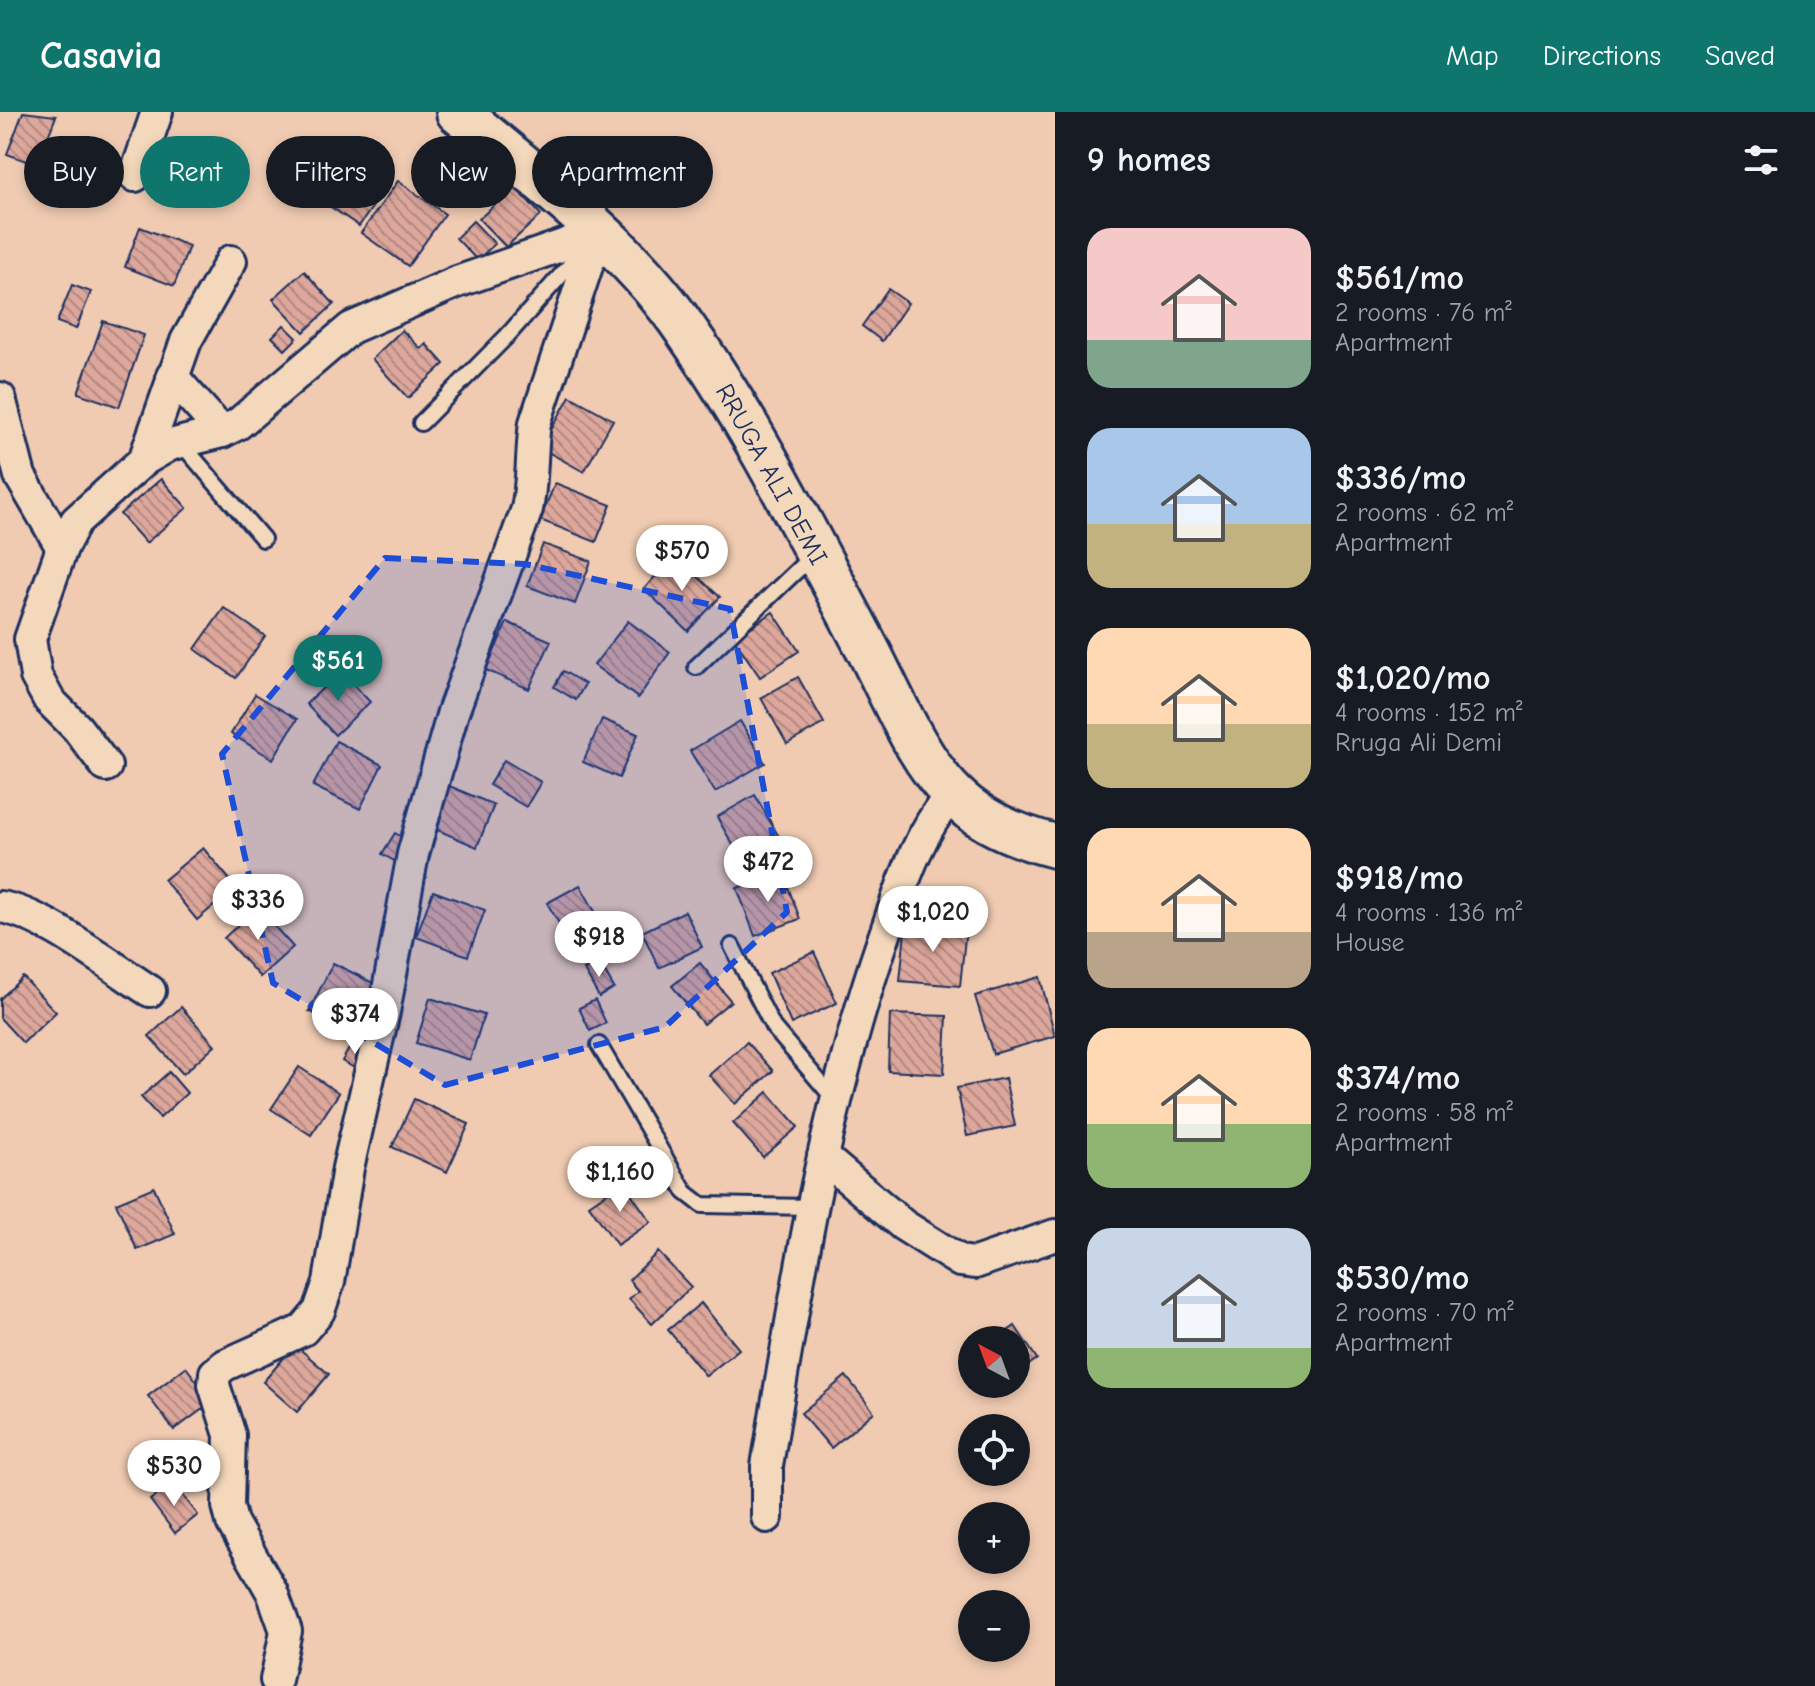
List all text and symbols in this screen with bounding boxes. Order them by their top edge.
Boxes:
text: Casavia [40,34,162,78]
text: Map [1446,40,1499,72]
text: Directions [1543,40,1661,72]
text: Saved [1705,40,1775,72]
chip: Buy [24,136,124,208]
chip: Rent [140,136,250,208]
chip: Filters [266,136,395,208]
chip: New [411,136,516,208]
chip: Apartment [532,136,713,208]
icon: filters [1739,138,1783,182]
text: 9 homes [1087,140,1211,180]
text: $561/mo [1335,258,1464,298]
icon: home [1151,260,1247,356]
text: 2 rooms · 76 m² [1335,298,1512,328]
text: Apartment [1335,328,1451,358]
street label: RRUGA ALI DEMI [709,379,833,570]
text: $336/mo [1335,458,1466,498]
icon: home [1151,460,1247,556]
text: 2 rooms · 62 m² [1335,498,1513,528]
pin: $570 [635,525,729,593]
text: Apartment [1335,528,1451,558]
text: $570 [654,536,710,566]
pin: $561 [291,635,385,703]
text: $561 [311,646,365,676]
text: $1,020/mo [1335,658,1491,698]
icon: home [1151,660,1247,756]
text: 4 rooms · 152 m² [1335,698,1523,728]
text: Rruga Ali Demi [1335,728,1502,758]
pin: $472 [721,836,815,904]
text: $472 [742,847,794,877]
text: $918/mo [1335,858,1464,898]
icon: home [1151,860,1247,956]
pin: $336 [211,874,305,942]
text: $336 [231,885,285,915]
pin: $1,020 [868,886,998,954]
text: $1,020 [896,897,970,927]
text: 4 rooms · 136 m² [1335,898,1522,928]
pin: $918 [552,911,646,979]
text: $918 [573,922,625,952]
text: House [1335,928,1405,958]
pin: $374 [308,988,402,1056]
text: $374 [330,999,380,1029]
text: $374/mo [1335,1058,1460,1098]
icon: home [1151,1060,1247,1156]
text: 2 rooms · 58 m² [1335,1098,1513,1128]
text: Apartment [1335,1128,1451,1158]
pin: $1,160 [555,1146,685,1214]
text: $1,160 [585,1157,655,1187]
text: $530/mo [1335,1258,1469,1298]
icon: home [1151,1260,1247,1356]
text: 2 rooms · 70 m² [1335,1298,1514,1328]
north arrow [958,1326,1030,1398]
map controls [958,1326,1030,1662]
text: Apartment [1335,1328,1451,1358]
button: locate [958,1414,1030,1486]
pin: $530 [127,1440,221,1508]
text: $530 [145,1451,203,1481]
button: + [958,1502,1030,1574]
button: − [958,1590,1030,1662]

